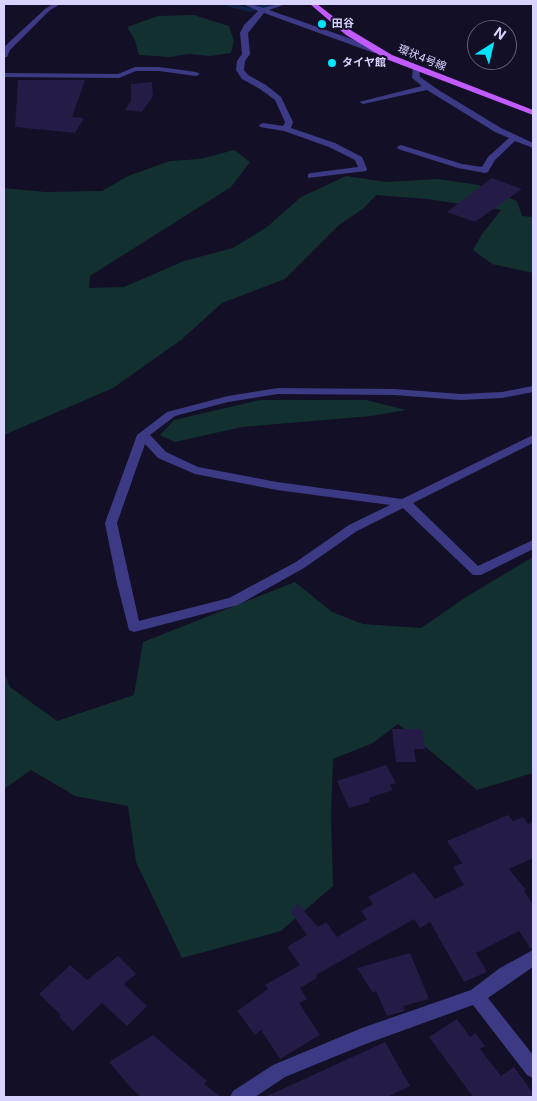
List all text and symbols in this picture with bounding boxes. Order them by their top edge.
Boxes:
place label: 田谷 [332,17,354,31]
marker: 田谷 [316,18,328,30]
north arrow [467,20,517,70]
text: N [491,23,510,43]
street label: 環状4号線 [396,42,448,74]
place label: タイヤ館 [342,56,386,70]
marker: タイヤ館 [326,57,338,69]

